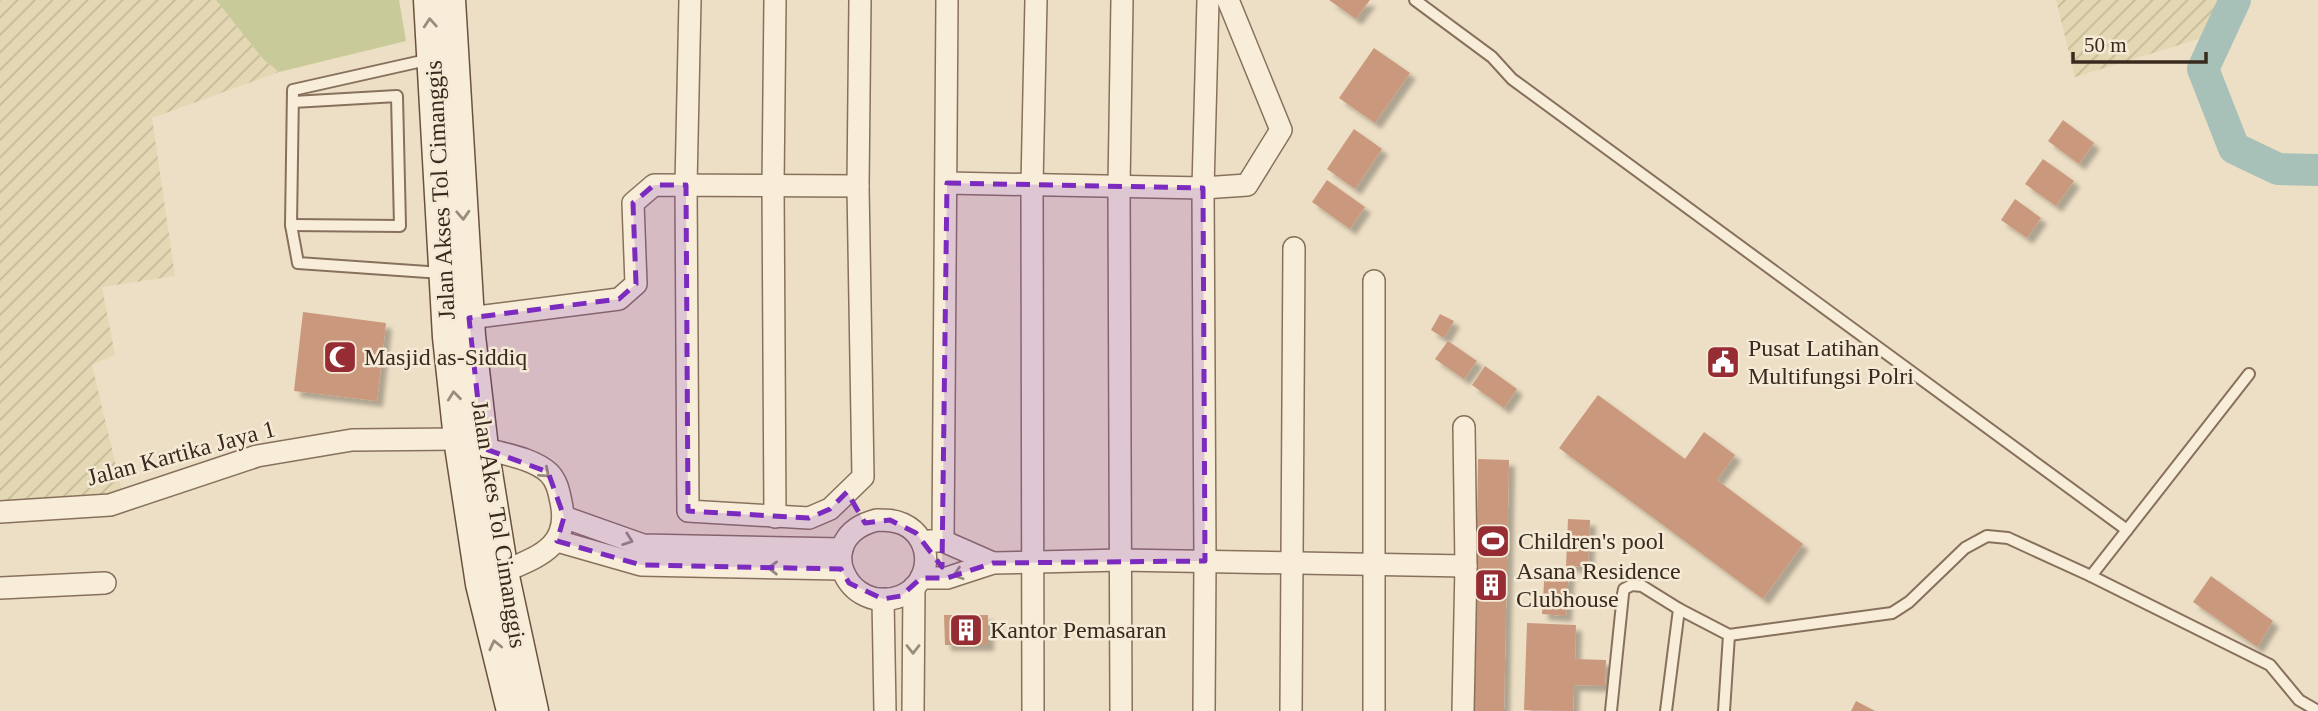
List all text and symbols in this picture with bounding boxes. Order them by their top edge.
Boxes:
one-way arrow [423,17,438,28]
scale bar [2073,21,2206,65]
text: 50 m [2084,33,2127,57]
street label: Jalan Akses Tol Cimanggis [420,60,460,320]
one-way arrow [455,210,470,221]
place label: Pusat Latihan Multifungsi Polri [1748,335,1914,389]
mosque icon: Masjid as-Siddiq [321,338,359,376]
public building icon: Pusat Latihan Multifungsi Polri [1704,343,1742,381]
place label: Masjid as-Siddiq [364,344,527,370]
one-way arrow [447,391,462,402]
street label: Jalan Akes Tol Cimanggis [467,398,531,650]
street label: Jalan Kartika Jaya 1 [84,415,278,491]
one-way arrow [537,465,550,477]
sports icon: Children's pool [1474,522,1512,560]
place label: Children's pool [1518,528,1665,554]
one-way arrow [622,532,634,546]
place label: Asana Residence Clubhouse [1516,558,1681,612]
one-way arrow [767,560,777,576]
one-way arrow [952,566,964,581]
building icon: Asana Residence Clubhouse [1472,566,1510,604]
building icon: Kantor Pemasaran [947,611,985,649]
place label: Kantor Pemasaran [990,617,1167,643]
one-way arrow [489,639,504,651]
one-way arrow [906,644,921,655]

